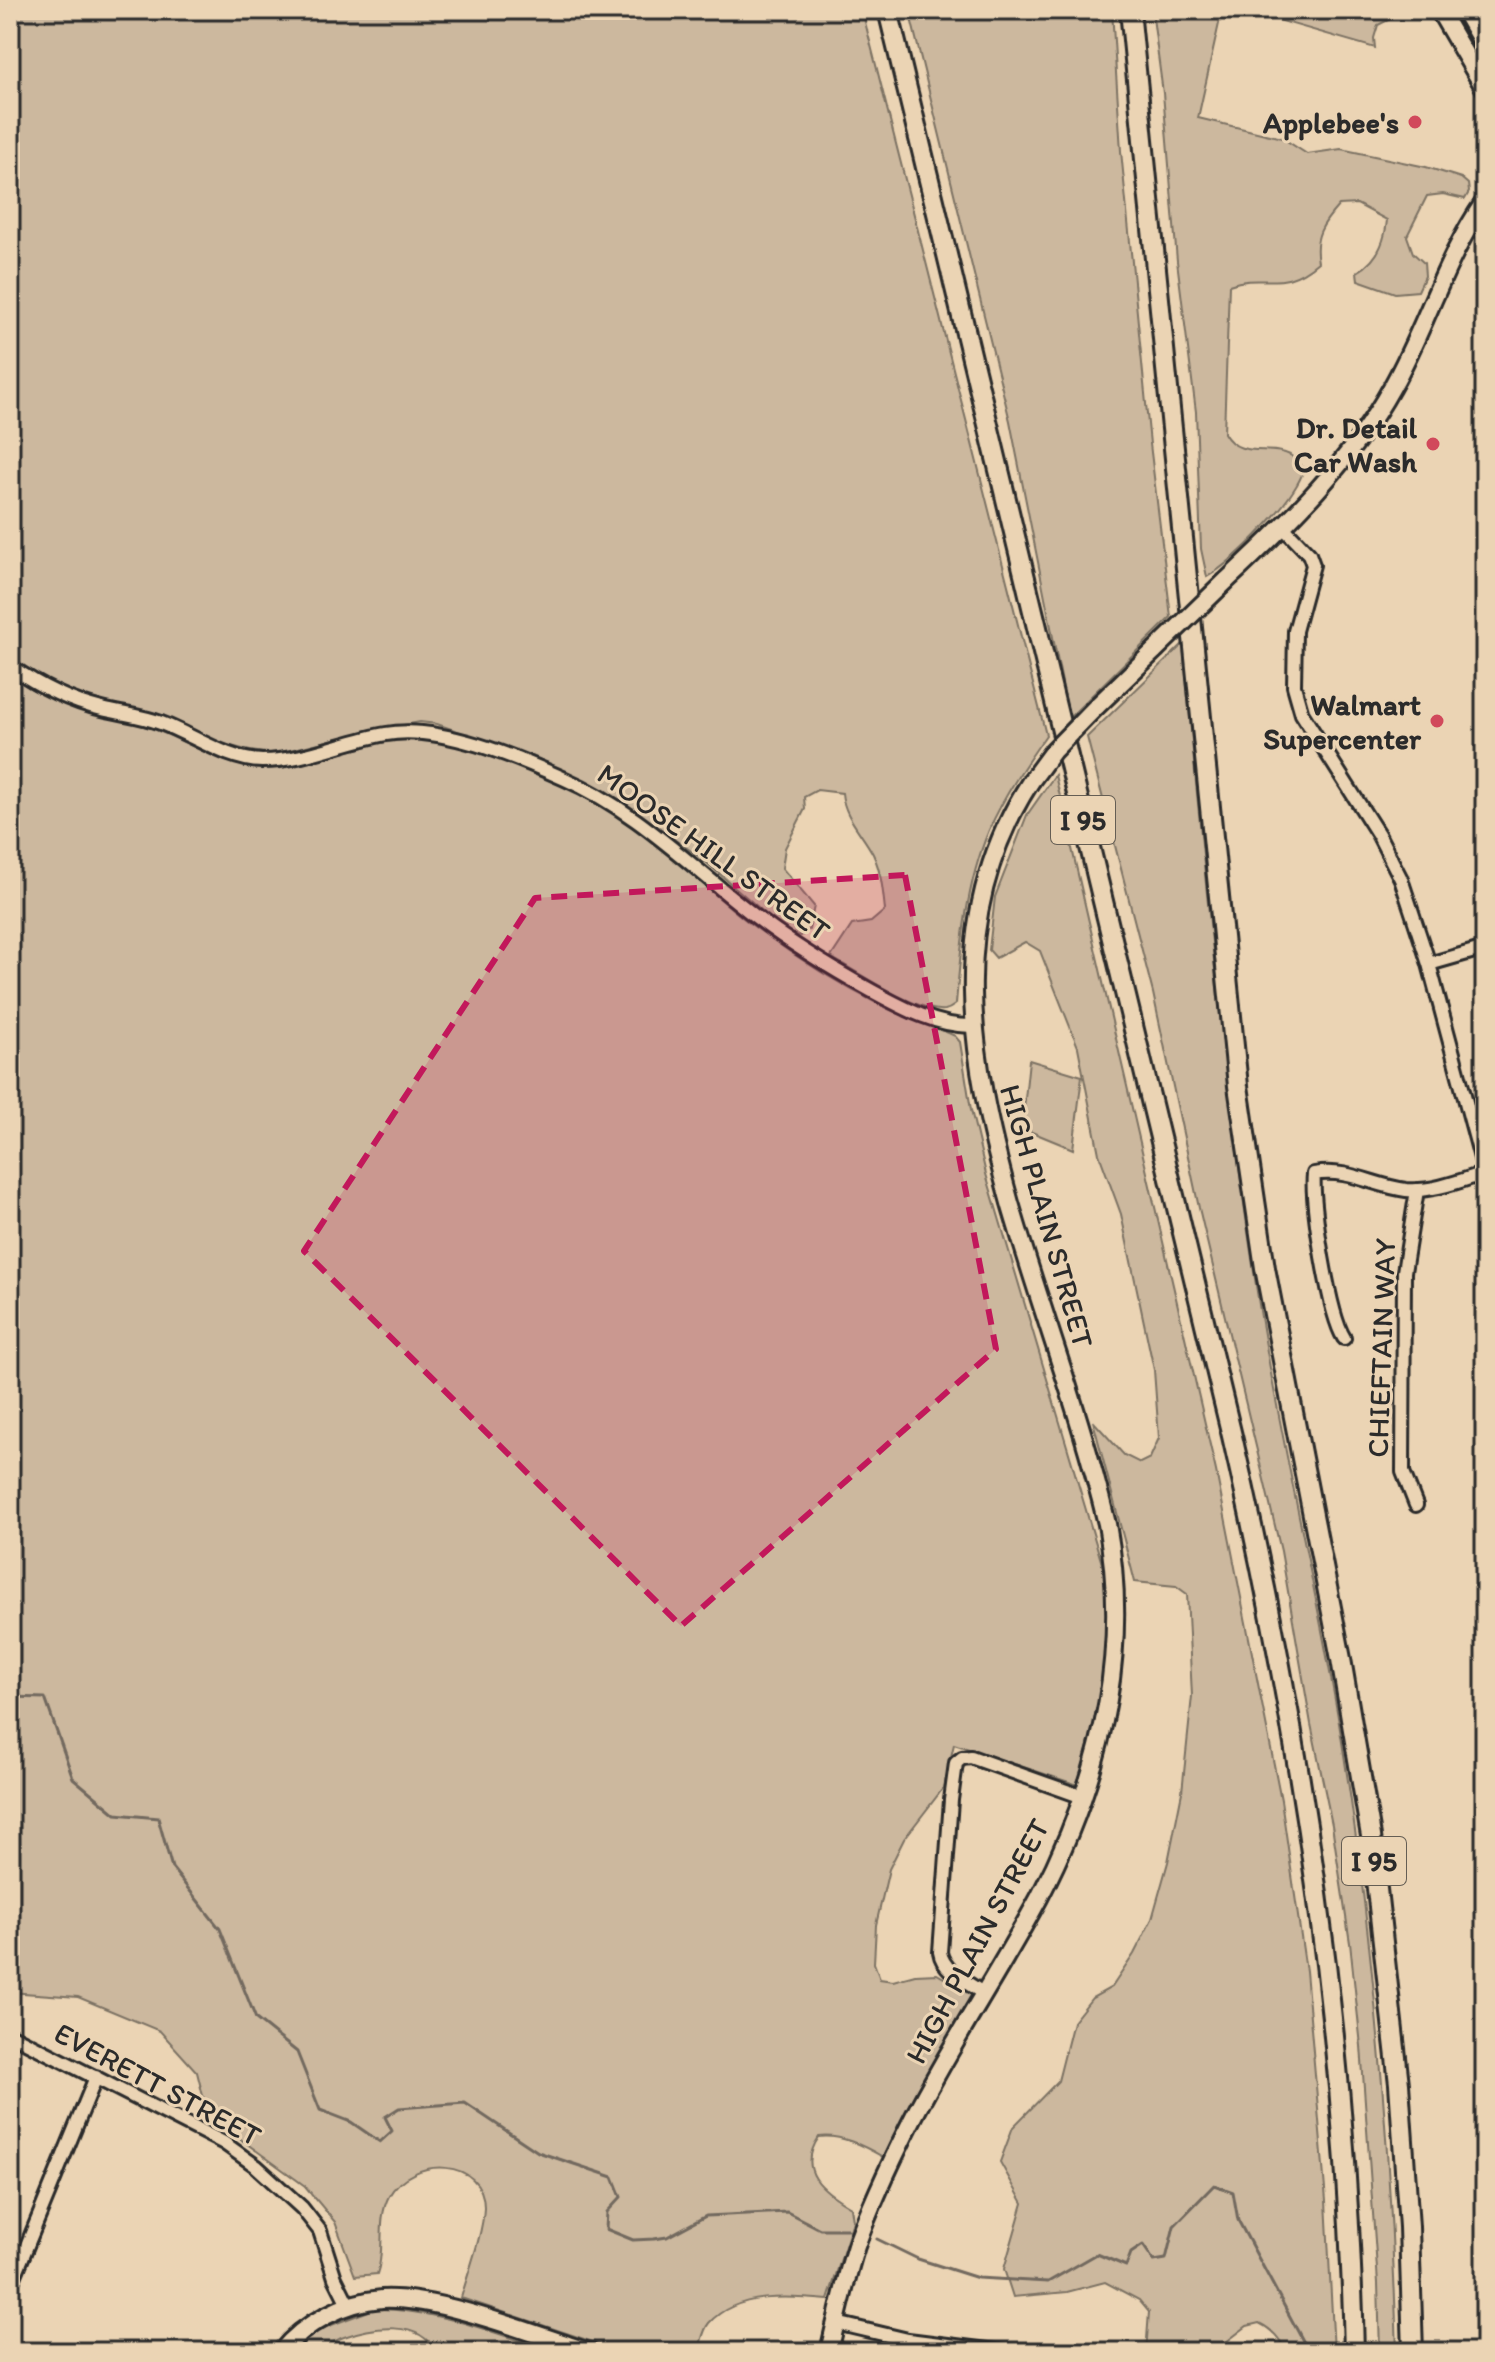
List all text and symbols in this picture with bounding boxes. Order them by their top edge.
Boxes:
place label: Applebee's [1262,104,1399,141]
marker: Applebee's [1406,113,1424,131]
place label: Dr. Detail Car Wash [1294,409,1418,480]
marker: Dr. Detail Car Wash [1424,435,1442,453]
place label: Walmart Supercenter [1263,686,1422,757]
marker: Walmart Supercenter [1428,712,1446,730]
street label: MOOSE HILL STREET [590,755,838,949]
road number: I 95 [1051,796,1115,844]
street label: HIGH PLAIN STREET [992,1080,1102,1352]
street label: CHIEFTAIN WAY [1359,1238,1403,1458]
street label: HIGH PLAIN STREET [897,1812,1057,2070]
road number: I 95 [1342,1837,1406,1885]
street label: EVERETT STREET [48,2014,268,2154]

